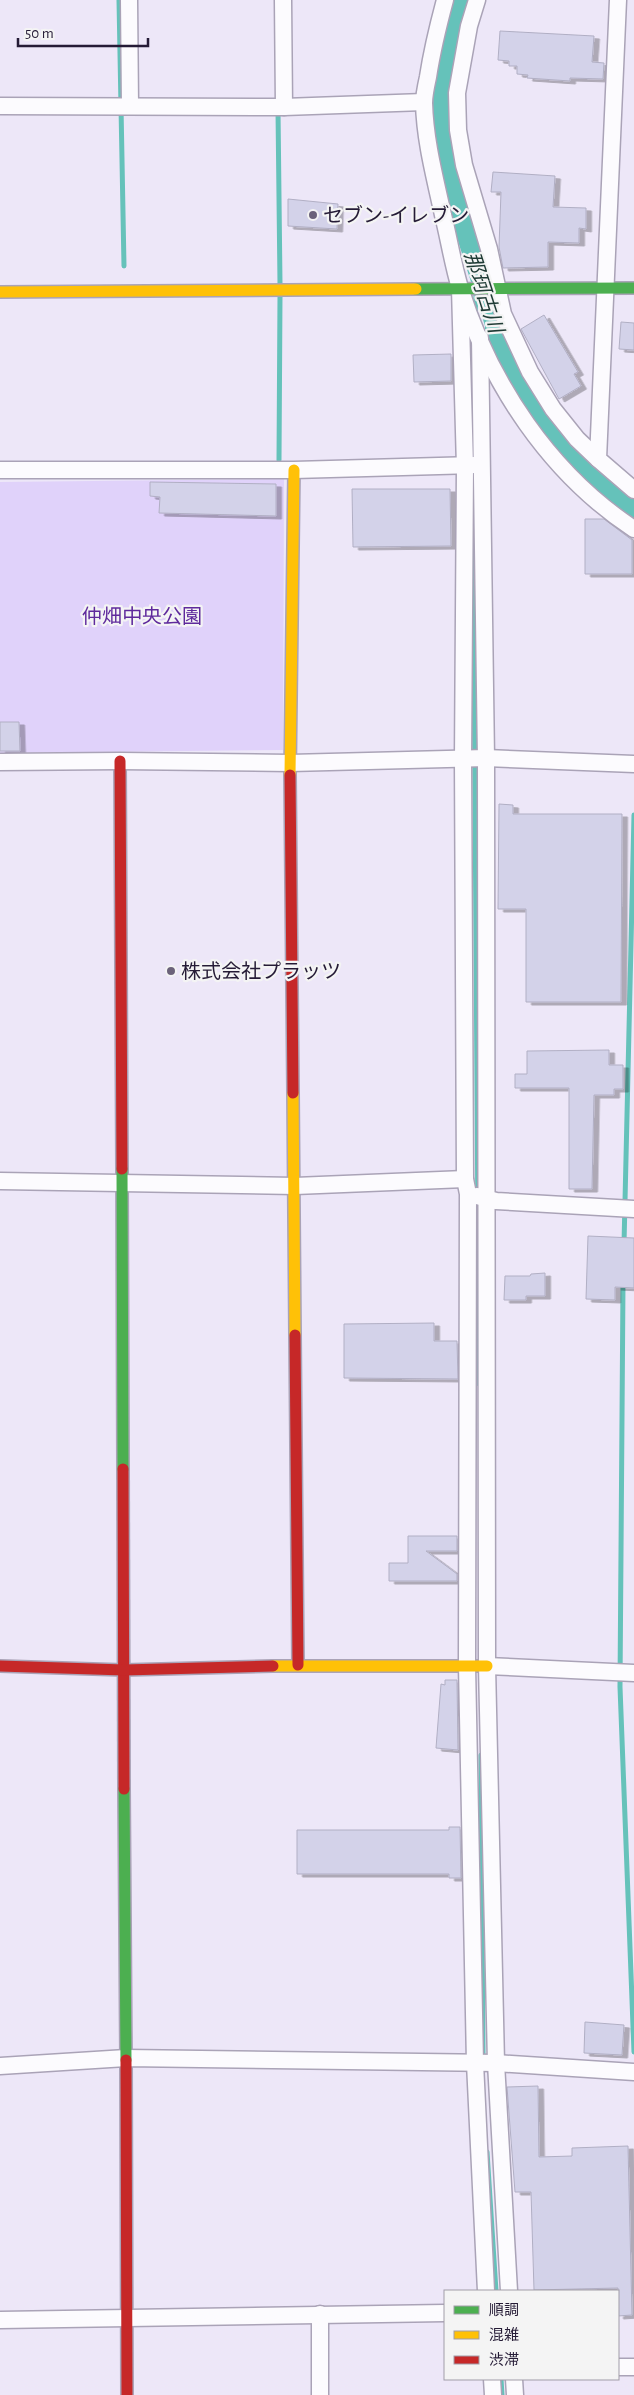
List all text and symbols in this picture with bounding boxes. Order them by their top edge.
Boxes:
scale bar [18,15,148,47]
text: 50 m [25,26,54,41]
place label: セブン-イレブン [323,204,469,226]
marker: セブン-イレブン [307,209,319,221]
water label: 那珂古川 [461,249,508,337]
park label: 仲畑中央公園 [82,606,202,627]
place label: 株式会社プラッツ [181,961,341,982]
marker: 株式会社プラッツ [165,965,177,977]
legend [444,2290,619,2380]
text: 順調 [489,2303,519,2318]
text: 混雑 [489,2327,519,2343]
text: 渋滞 [489,2352,519,2368]

